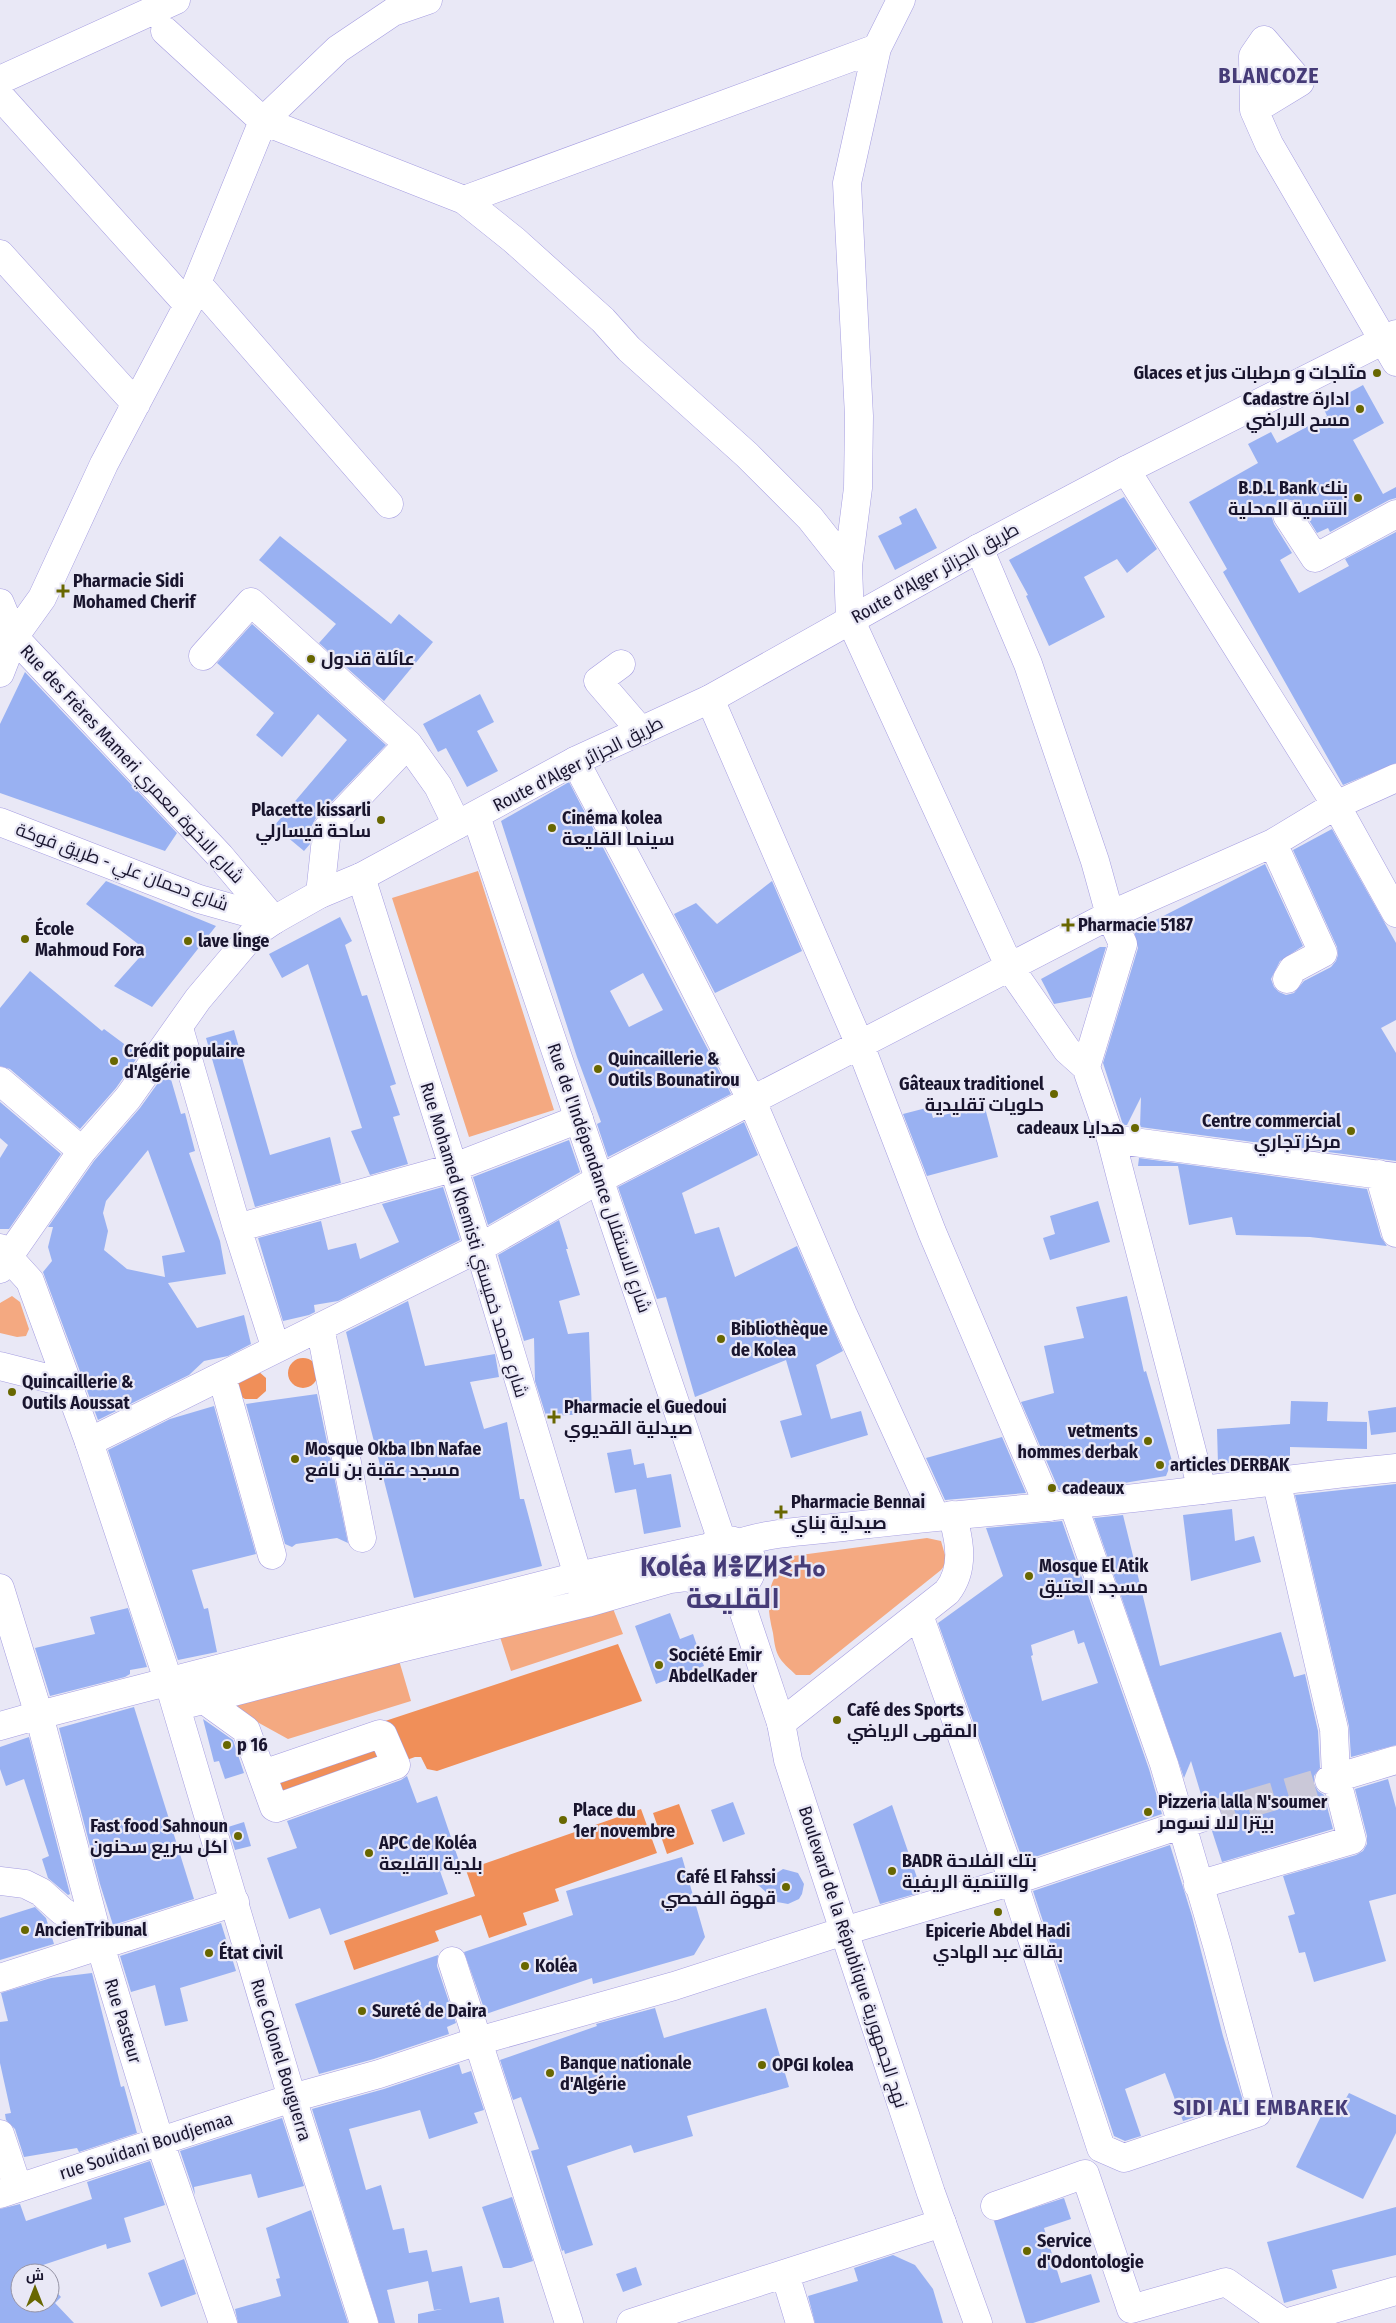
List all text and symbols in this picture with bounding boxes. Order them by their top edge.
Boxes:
district label: BLANCOZE [1218,62,1320,89]
place label: Glaces et jus مثلجات و مرطبات [1133,362,1367,384]
marker: Glaces et jus مثلجات و مرطبات [1371,367,1383,379]
place label: Cadastre ادارة مسح الاراضي [1243,388,1350,434]
marker: Cadastre ادارة مسح الاراضي [1354,403,1366,415]
place label: B.D.L Bank بنك التنمية المحلية [1228,477,1348,520]
marker: B.D.L Bank بنك التنمية المحلية [1352,492,1364,504]
street label: Route d'Alger طريق الجزائر [847,518,1023,629]
place label: Pharmacie Sidi Mohamed Cherif [73,570,197,613]
marker: Pharmacie Sidi Mohamed Cherif [57,585,69,597]
street label: Rue des Frères Mameri شارع الاخوة معمري [13,640,249,890]
place label: عائلة قندول [321,648,415,670]
marker: عائلة قندول [305,653,317,665]
street label: Route d'Alger طريق الجزائر [489,711,667,817]
place label: Placette kissarli ساحة قيسارلي [251,799,371,846]
place label: Cinéma kolea سينما القليعة [562,807,675,850]
marker: Placette kissarli ساحة قيسارلي [375,814,387,826]
street label: شارع دحمان علي - طريق فوكة [12,818,231,919]
marker: Cinéma kolea سينما القليعة [546,822,558,834]
place label: Pharmacie 5187 [1078,914,1193,936]
place label: École Mahmoud Fora [35,917,145,961]
marker: Pharmacie 5187 [1062,919,1074,931]
place label: lave linge [198,930,269,952]
marker: École Mahmoud Fora [19,933,31,945]
marker: lave linge [182,935,194,947]
place label: Crédit populaire d'Algérie [124,1040,245,1083]
street label: Rue de l'Indépendance شارع الاستقلال [541,1040,656,1316]
place label: Quincaillerie & Outils Bounatirou [608,1048,740,1091]
marker: Crédit populaire d'Algérie [108,1055,120,1067]
marker: Quincaillerie & Outils Bounatirou [592,1063,604,1075]
place label: Gâteaux traditionel حلويات تقليدية [899,1073,1044,1116]
street label: Rue Mohamed Khemisti شارع محمد خميستي [413,1080,533,1401]
marker: Gâteaux traditionel حلويات تقليدية [1048,1088,1060,1100]
place label: Centre commercial مركز تجاري [1202,1110,1341,1156]
place label: cadeaux هدايا [1016,1117,1125,1139]
marker: cadeaux هدايا [1129,1122,1141,1134]
marker: Centre commercial مركز تجاري [1345,1125,1357,1137]
place label: Bibliothèque de Kolea [731,1318,828,1361]
marker: Bibliothèque de Kolea [715,1333,727,1345]
place label: Quincaillerie & Outils Aoussat [22,1371,134,1414]
marker: Quincaillerie & Outils Aoussat [6,1386,18,1398]
place label: Pharmacie el Guedoui صيدلية القديوي [564,1396,727,1442]
marker: Pharmacie el Guedoui صيدلية القديوي [548,1411,560,1423]
place label: vetments hommes derbak [1017,1420,1139,1463]
marker: vetments hommes derbak [1142,1435,1154,1447]
place label: Mosque Okba Ibn Nafae مسجد عقبة بن نافع [305,1438,481,1482]
marker: Mosque Okba Ibn Nafae مسجد عقبة بن نافع [289,1453,301,1465]
place label: articles DERBAK [1170,1454,1290,1476]
marker: articles DERBAK [1154,1459,1166,1471]
place label: cadeaux [1062,1477,1125,1499]
marker: cadeaux [1046,1482,1058,1494]
place label: Pharmacie Bennai صيدلية بناي [791,1491,925,1537]
marker: Pharmacie Bennai صيدلية بناي [775,1506,787,1518]
district label: Koléa ⵍⴻⵇⵍⵉⵄⴰ القليعة [640,1550,826,1615]
place label: Mosque El Atik مسجد العتيق [1039,1555,1149,1598]
marker: Mosque El Atik مسجد العتيق [1023,1570,1035,1582]
place label: Société Emir AbdelKader [668,1644,762,1687]
marker: Société Emir AbdelKader [653,1659,665,1671]
place label: Café des Sports المقهى الرياضي [847,1699,978,1745]
marker: Café des Sports المقهى الرياضي [831,1714,843,1726]
place label: p 16 [237,1734,268,1756]
marker: p 16 [221,1739,233,1751]
place label: Pizzeria lalla N'soumer بيتزا لالا نسومر [1157,1791,1328,1834]
place label: Place du 1er novembre [573,1799,675,1842]
street label: Boulevard de la République نهج الجمهورية [793,1803,912,2111]
marker: Pizzeria lalla N'soumer بيتزا لالا نسومر [1142,1806,1154,1818]
marker: Place du 1er novembre [557,1814,569,1826]
place label: Fast food Sahnoun اكل سريع سحنون [90,1815,228,1859]
marker: Fast food Sahnoun اكل سريع سحنون [232,1830,244,1842]
place label: APC de Koléa بلدية القليعة [378,1832,483,1875]
marker: APC de Koléa بلدية القليعة [363,1847,375,1859]
place label: BADR بتك الفلاحة والتنمية الريفية [902,1850,1037,1893]
marker: BADR بتك الفلاحة والتنمية الريفية [886,1865,898,1877]
place label: Café El Fahssi قهوة الفحصي [661,1866,776,1912]
marker: Café El Fahssi قهوة الفحصي [780,1881,792,1893]
marker: Epicerie Abdel Hadi بقالة عبد الهادي [992,1906,1004,1918]
place label: AncienTribunal [34,1919,147,1941]
place label: Epicerie Abdel Hadi بقالة عبد الهادي [926,1920,1070,1966]
marker: AncienTribunal [19,1924,31,1936]
place label: État civil [219,1941,283,1964]
marker: État civil [203,1947,215,1959]
place label: Koléa [535,1955,578,1977]
marker: Koléa [519,1960,531,1972]
street label: Rue Pasteur [100,1976,147,2067]
street label: Rue Colonel Bouguerra [246,1976,316,2144]
place label: Sureté de Daira [372,2000,487,2022]
marker: Sureté de Daira [356,2005,368,2017]
place label: Banque nationale d'Algérie [560,2052,692,2095]
place label: OPGI kolea [772,2054,854,2076]
marker: OPGI kolea [756,2059,768,2071]
marker: Banque nationale d'Algérie [544,2067,556,2079]
district label: SIDI ALI EMBAREK [1173,2094,1349,2121]
street label: rue Souidani Boudjemaa [56,2108,236,2184]
place label: Service d'Odontologie [1037,2230,1144,2273]
marker: Service d'Odontologie [1021,2245,1033,2257]
north arrow [10,2263,60,2313]
text: ش [26,2267,44,2284]

